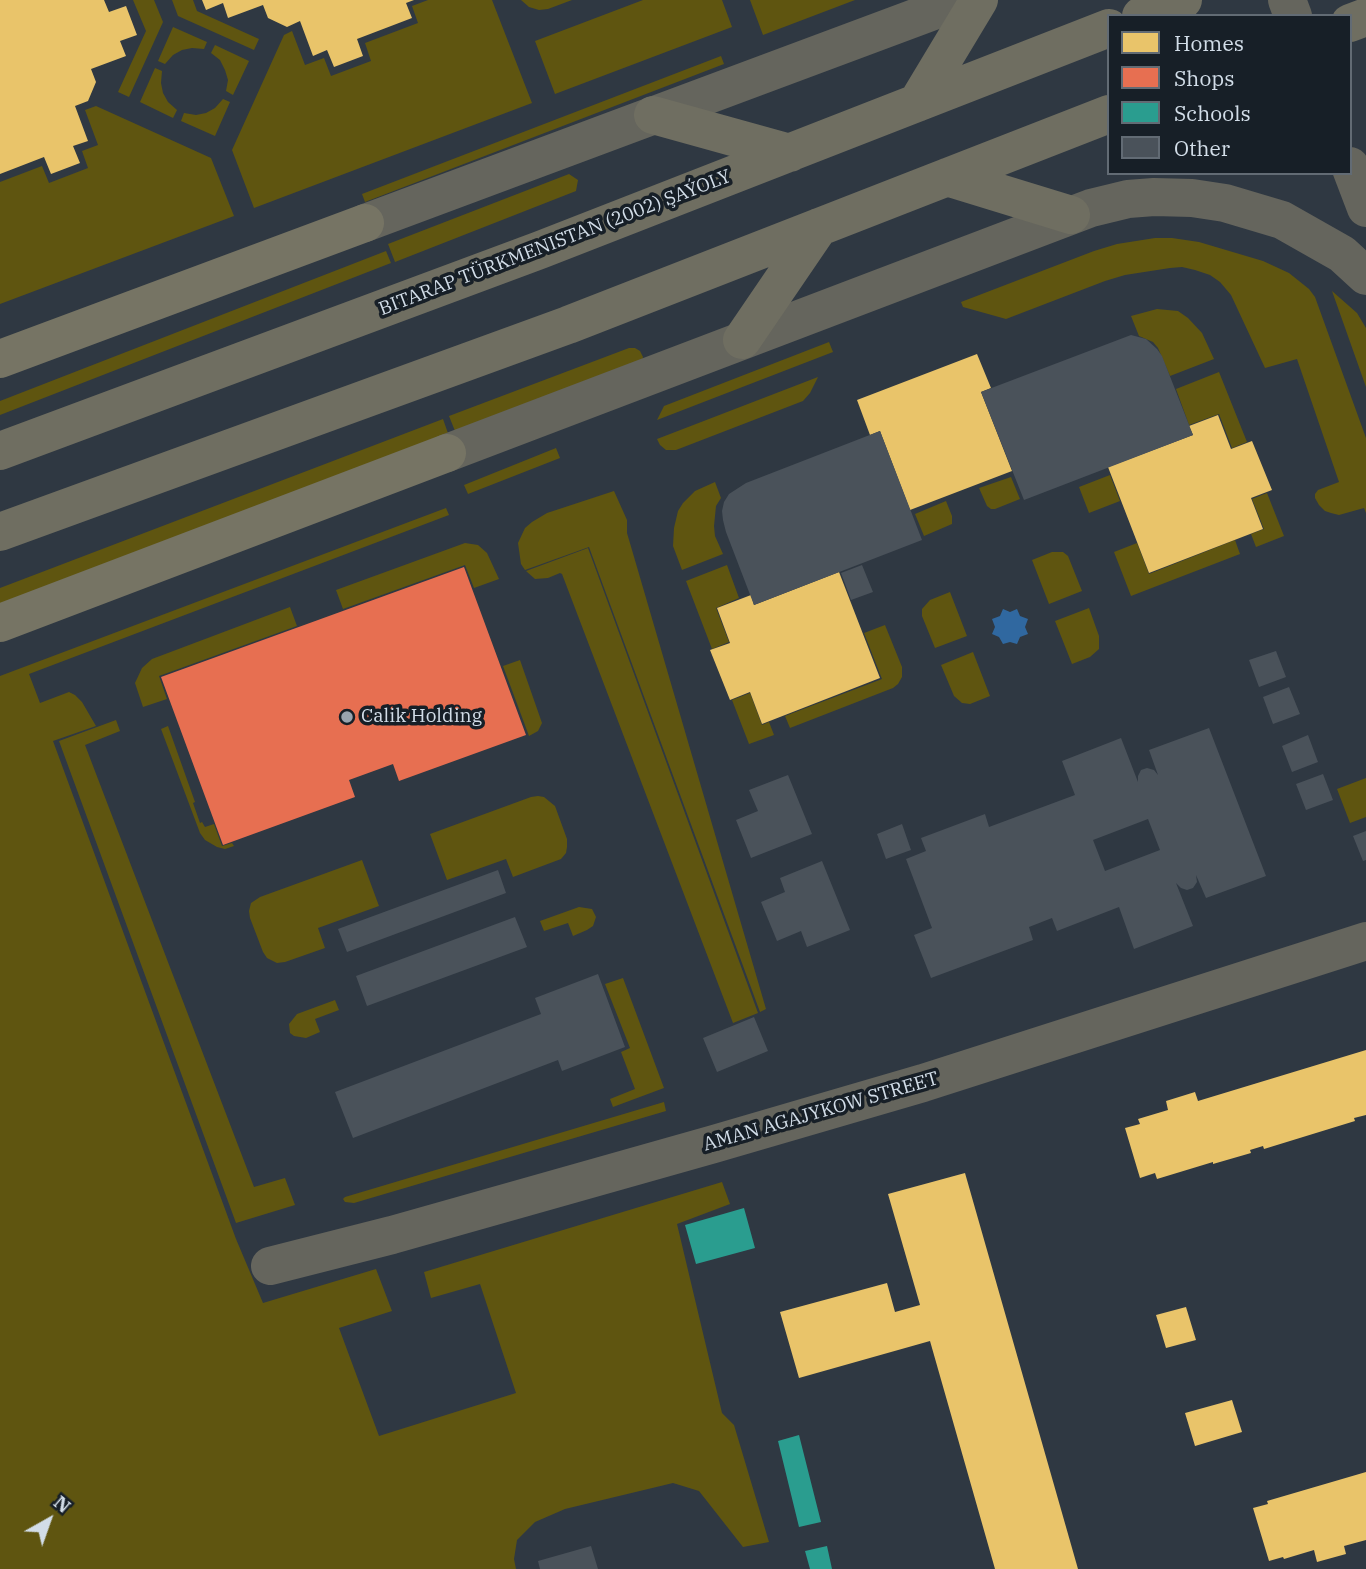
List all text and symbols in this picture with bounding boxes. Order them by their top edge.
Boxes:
legend [1107,14,1352,175]
text: Homes [1174,29,1244,57]
text: Shops [1174,64,1234,92]
text: Schools [1174,99,1251,127]
text: Other [1174,134,1230,162]
street label: BITARAP TÜRKMENISTAN (2002) ŞAÝOLY [376,165,734,321]
place label: Calik Holding [361,706,482,728]
marker: Calik Holding [339,709,355,725]
street label: AMAN AGAJYKOW STREET [701,1067,941,1157]
north arrow [14,1485,84,1555]
text: N [49,1490,76,1518]

